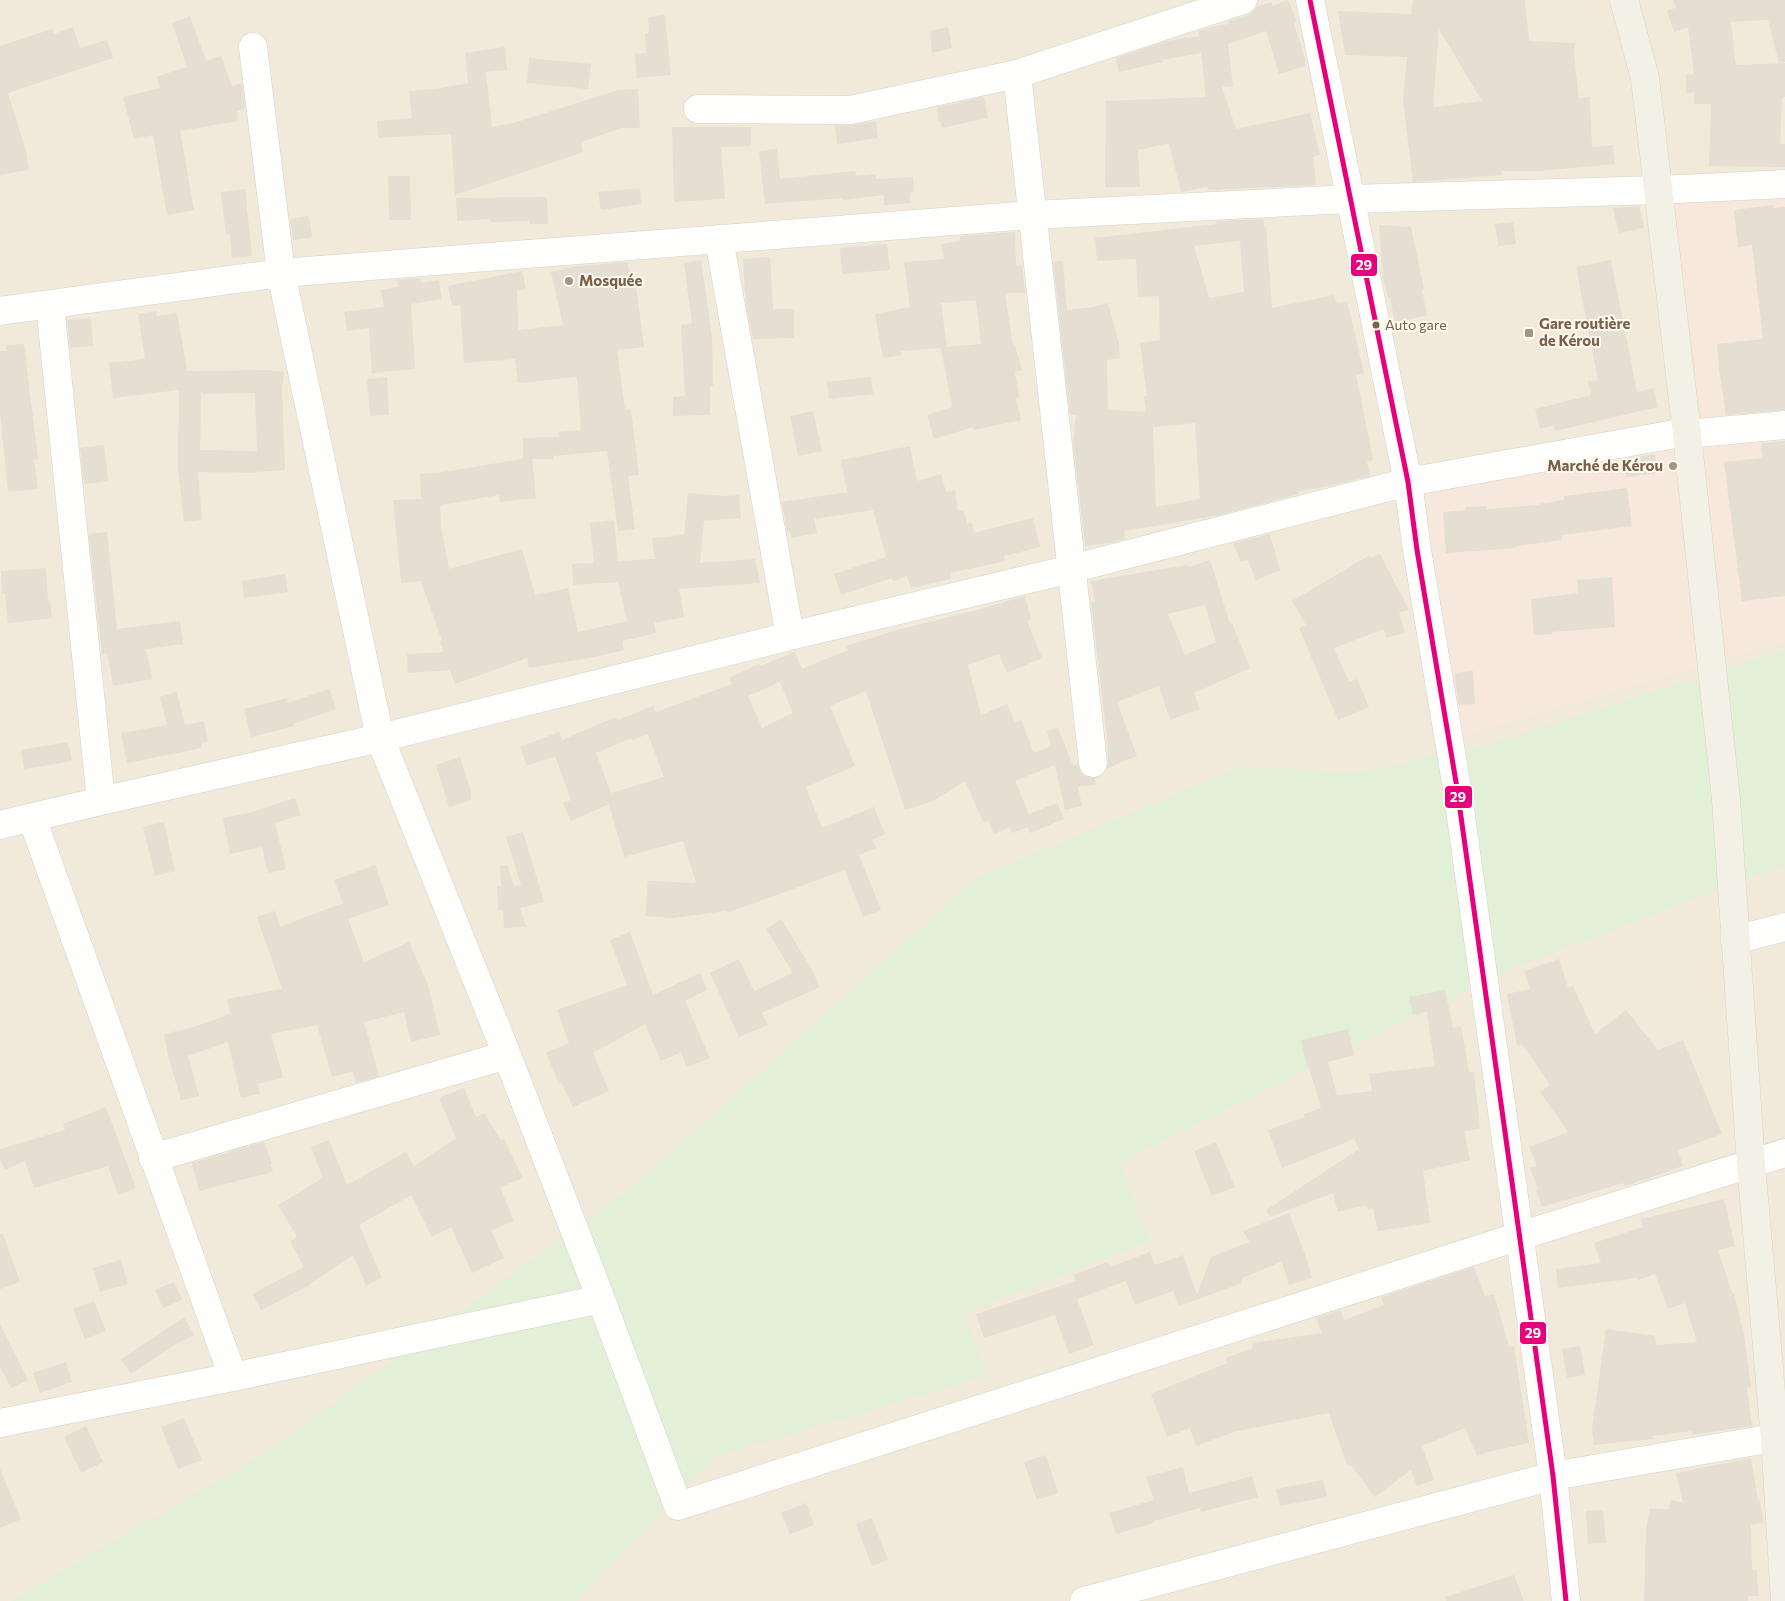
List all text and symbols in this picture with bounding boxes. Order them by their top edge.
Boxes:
line badge: 29 [1350,253,1378,277]
text: 29 [1356,256,1373,273]
place label: Mosquée [579,271,642,289]
marker: Mosquée [563,275,575,287]
place label: Gare routière de Kérou [1539,314,1630,349]
place label: Auto gare [1385,316,1447,333]
marker: Auto gare [1371,320,1381,330]
marker: Gare routière de Kérou [1523,327,1535,339]
place label: Marché de Kérou [1547,456,1663,474]
marker: Marché de Kérou [1667,460,1679,472]
line badge: 29 [1444,785,1473,809]
text: 29 [1450,788,1467,805]
line badge: 29 [1519,1321,1547,1345]
text: 29 [1525,1324,1542,1341]

